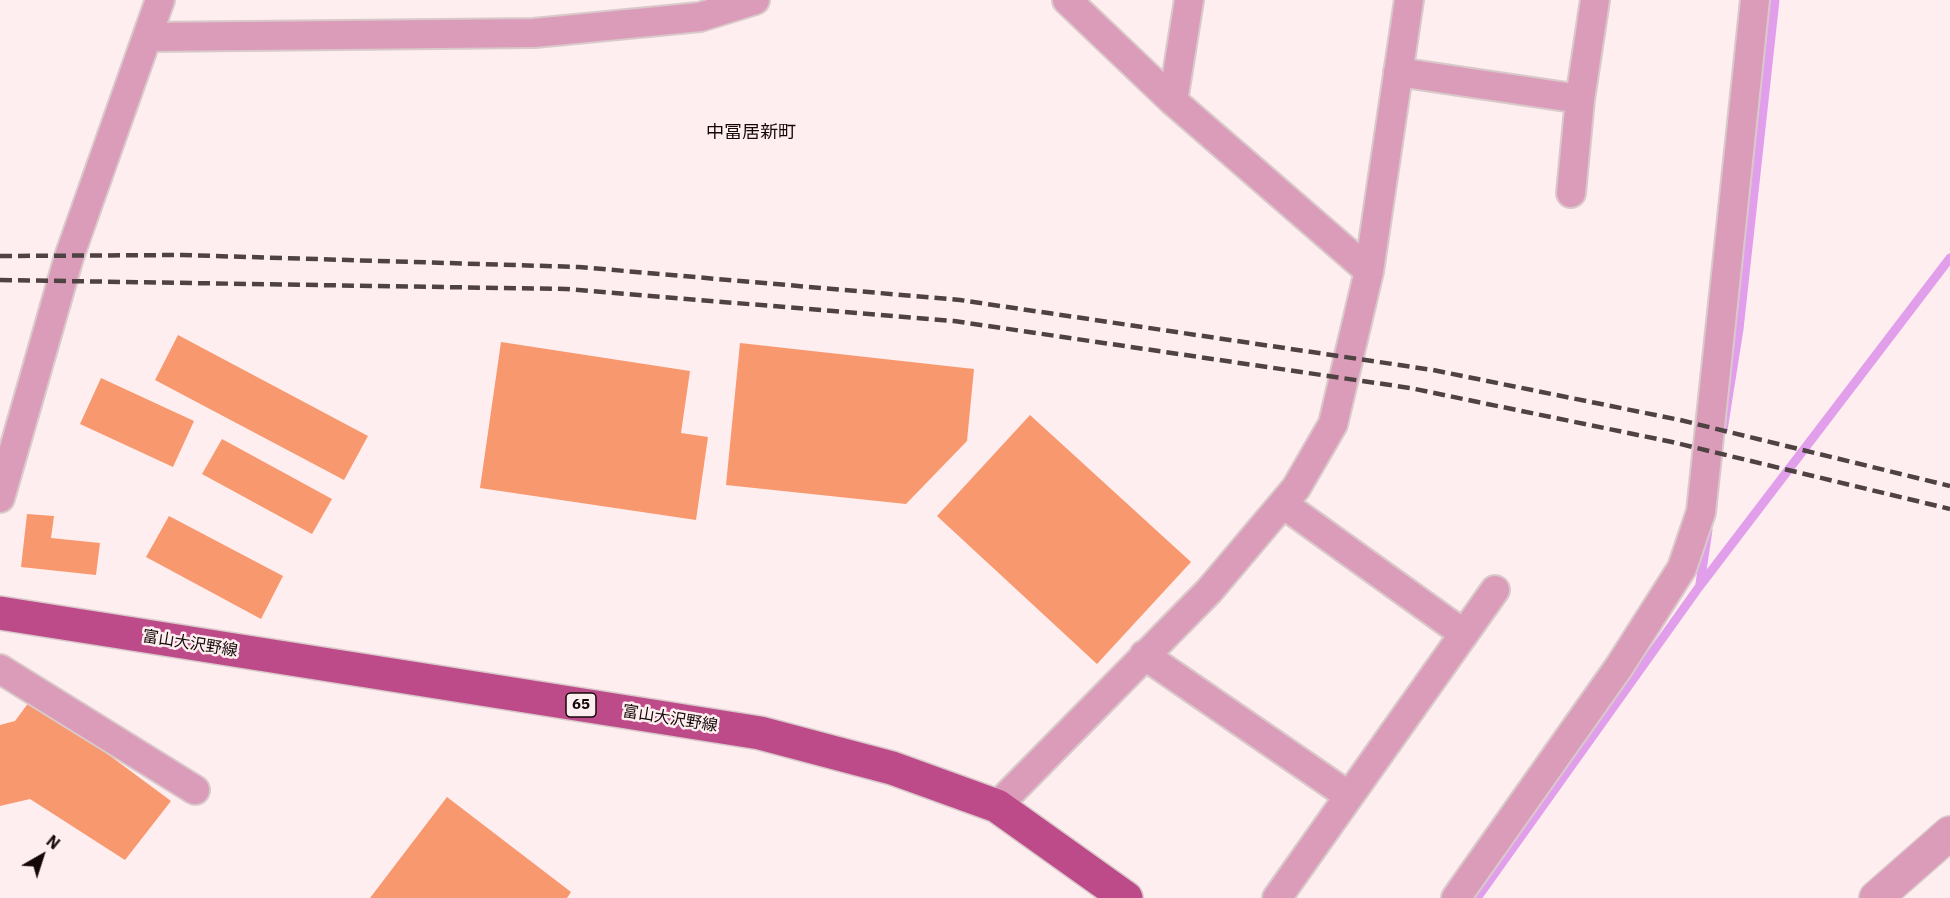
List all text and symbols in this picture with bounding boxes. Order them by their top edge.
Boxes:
district label: 中冨居新町 [706,122,796,144]
street label: 富山大沢野線 [141,627,239,661]
road number: 65 [566,693,596,717]
street label: 富山大沢野線 [621,702,719,736]
north arrow [12,826,72,886]
text: N [43,831,64,853]

